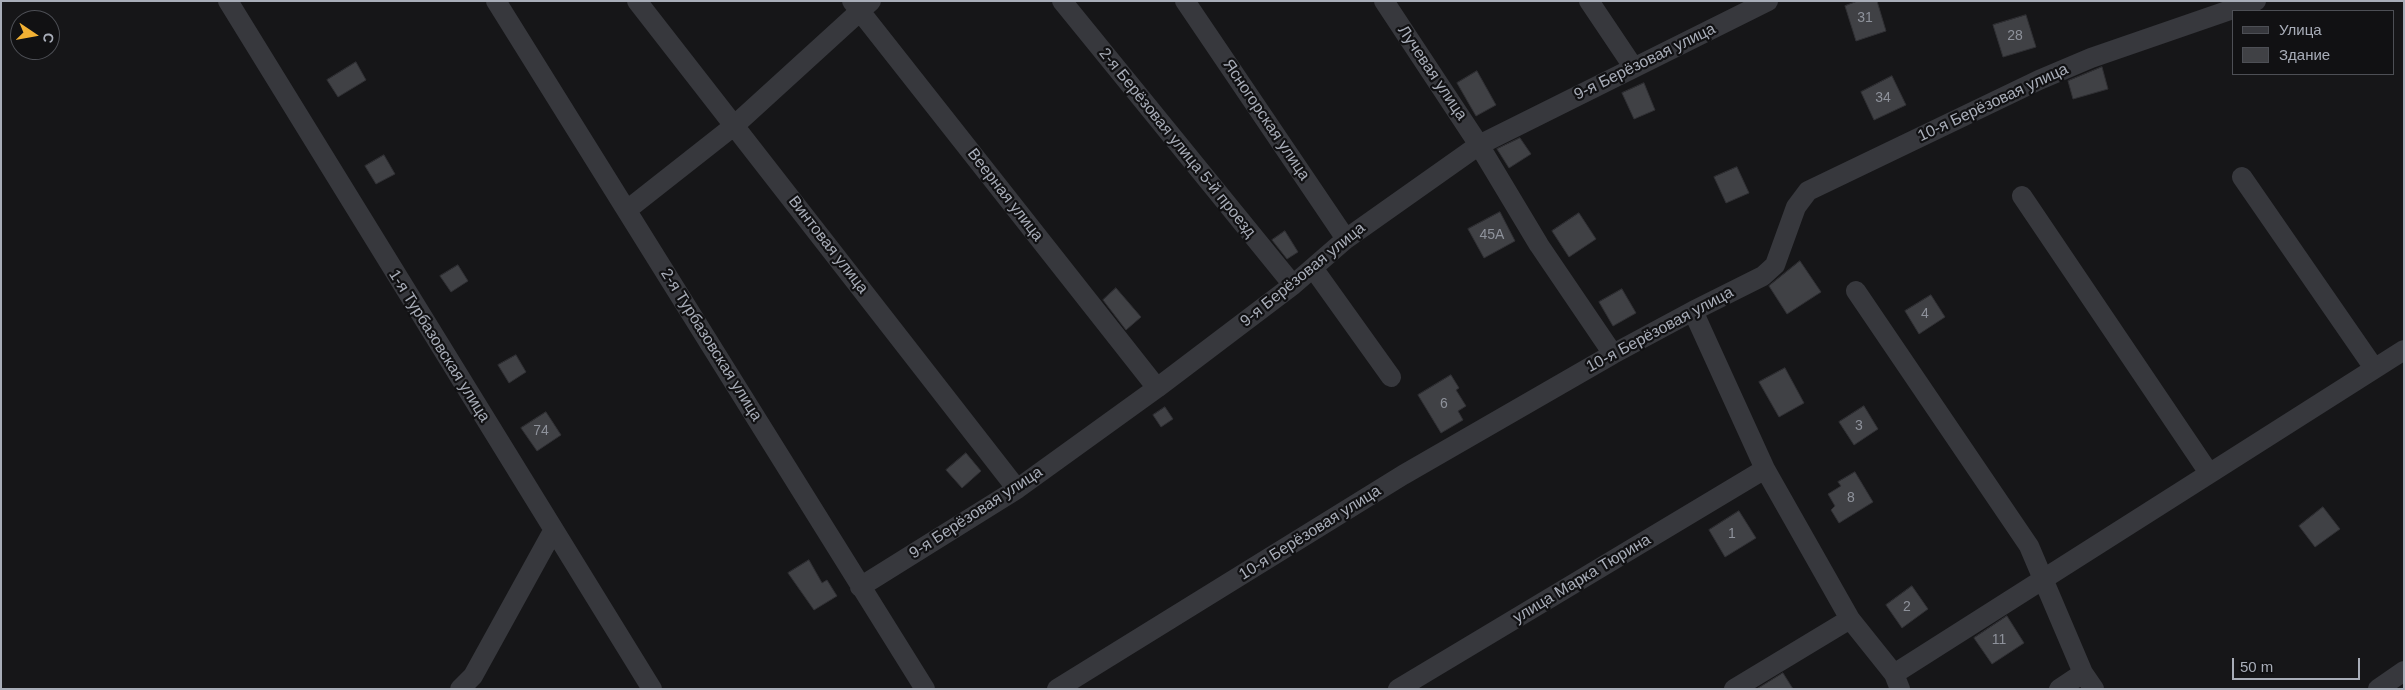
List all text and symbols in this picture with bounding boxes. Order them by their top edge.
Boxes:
north arrow [10,10,60,60]
house number: 31 [1857,10,1873,26]
legend [2232,10,2395,75]
street label: 9-я Берёзовая улица [1571,19,1719,105]
text: Улица [2279,21,2322,38]
street label: Лучевая улица [1393,22,1471,124]
house number: 28 [2007,28,2023,44]
text: С [40,31,58,45]
street label: 2-я Берёзовая улица 5-й проезд [1095,44,1259,242]
text: Здание [2279,46,2330,63]
street label: Ясногорская улица [1218,56,1314,184]
street label: 10-я Берёзовая улица [1915,60,2071,146]
house number: 34 [1875,90,1891,106]
street label: Веерная улица [963,145,1047,245]
street label: Винтовая улица [784,192,872,298]
street label: 9-я Берёзовая улица [1237,219,1369,331]
house number: 45А [1480,227,1504,243]
street label: 2-я Турбазовская улица [656,265,766,425]
street label: 1-я Турбазовская улица [384,266,494,426]
street label: 10-я Берёзовая улица [1583,283,1737,377]
house number: 4 [1921,306,1929,322]
house number: 6 [1440,396,1448,412]
house number: 3 [1855,418,1863,434]
house number: 74 [533,423,549,439]
street label: 9-я Берёзовая улица [906,463,1046,563]
street label: 10-я Берёзовая улица [1235,481,1385,585]
house number: 8 [1847,490,1855,506]
house number: 1 [1728,526,1736,542]
street label: улица Марка Тюрина [1510,530,1654,628]
house number: 2 [1903,599,1911,615]
house number: 11 [1992,632,2006,648]
scale bar [2235,648,2362,680]
text: 50 m [2240,658,2273,675]

